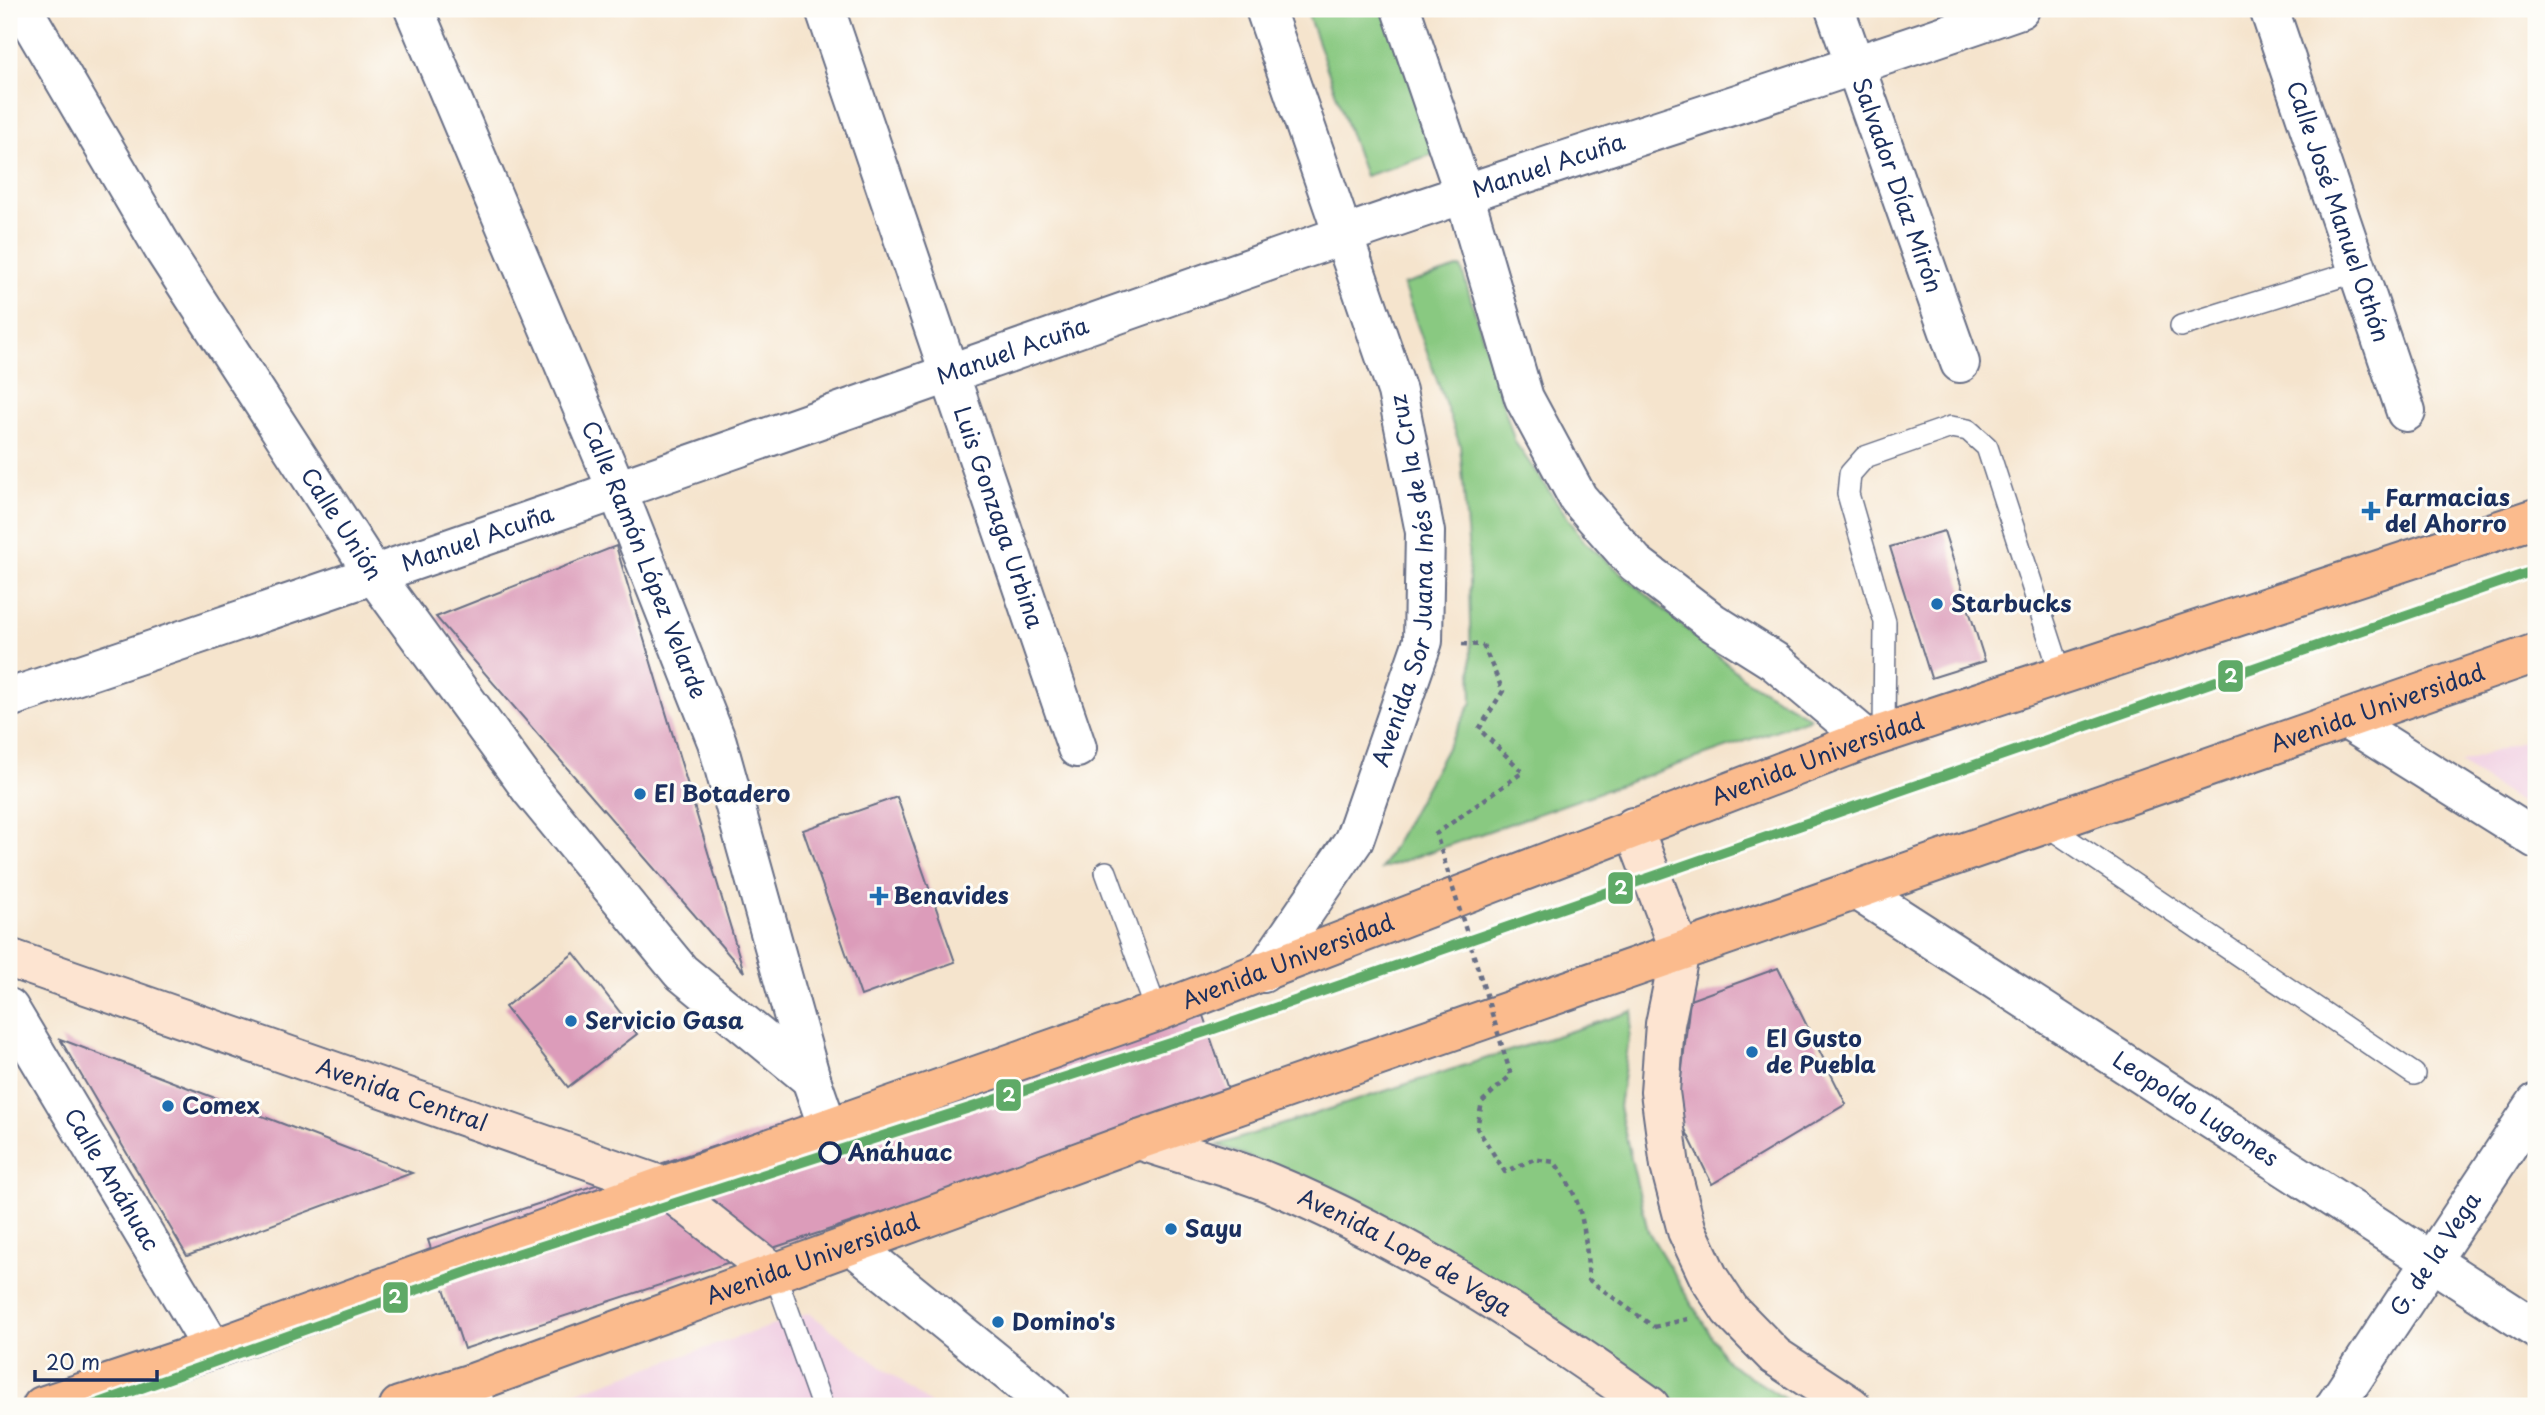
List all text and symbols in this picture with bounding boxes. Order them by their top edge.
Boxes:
street label: Salvador Díaz Mirón [1845,72,1953,297]
street label: Calle José Manuel Othón [2279,76,2400,346]
street label: Manuel Acuña [1467,123,1630,206]
street label: Manuel Acuña [931,307,1094,393]
street label: Avenida Sor Juana Inés de la Cruz [1362,392,1441,771]
street label: Luis Gonzaga Urbina [946,401,1054,633]
street label: Calle Ramón López Velarde [574,415,717,704]
street label: Calle Unión [293,460,393,587]
place label: Farmacias del Ahorro [2385,479,2510,540]
street label: Manuel Acuña [396,494,559,580]
marker: Farmacias del Ahorro [2363,503,2379,519]
place label: Starbucks [1951,585,2072,620]
marker: Starbucks [1929,596,1945,612]
street label: Avenida Universidad [2265,653,2489,760]
line badge: 2 [2217,659,2244,693]
text: 2 [2224,661,2238,689]
street label: Avenida Universidad [1706,702,1928,813]
place label: El Botadero [654,775,790,810]
marker: El Botadero [632,786,648,802]
line badge: 2 [1607,871,1634,905]
text: 2 [1614,873,1628,901]
place label: Benavides [893,877,1009,912]
marker: Benavides [871,888,887,904]
street label: Avenida Universidad [1176,904,1399,1017]
place label: Servicio Gasa [585,1002,744,1037]
marker: Servicio Gasa [563,1013,579,1029]
place label: El Gusto de Puebla [1766,1020,1876,1081]
street label: Leopoldo Lugones [2106,1041,2286,1174]
marker: El Gusto de Puebla [1744,1044,1760,1060]
street label: Avenida Central [312,1048,493,1140]
line badge: 2 [995,1078,1022,1112]
text: 2 [1002,1080,1016,1108]
place label: Comex [182,1087,260,1122]
marker: Comex [160,1098,176,1114]
street label: Calle Anáhuac [56,1101,169,1257]
place label: Anáhuac [847,1134,952,1169]
marker: Anáhuac [819,1142,841,1164]
street label: Avenida Lope de Vega [1293,1178,1520,1325]
street label: G. de la Vega [2380,1184,2489,1323]
street label: Avenida Universidad [701,1203,924,1312]
place label: Sayu [1185,1210,1242,1245]
marker: Sayu [1163,1221,1179,1237]
line badge: 2 [382,1281,409,1314]
text: 2 [388,1282,402,1310]
place label: Domino's [1012,1303,1115,1338]
marker: Domino's [990,1314,1006,1330]
scale bar [35,1338,158,1382]
text: 20 m [46,1345,100,1377]

